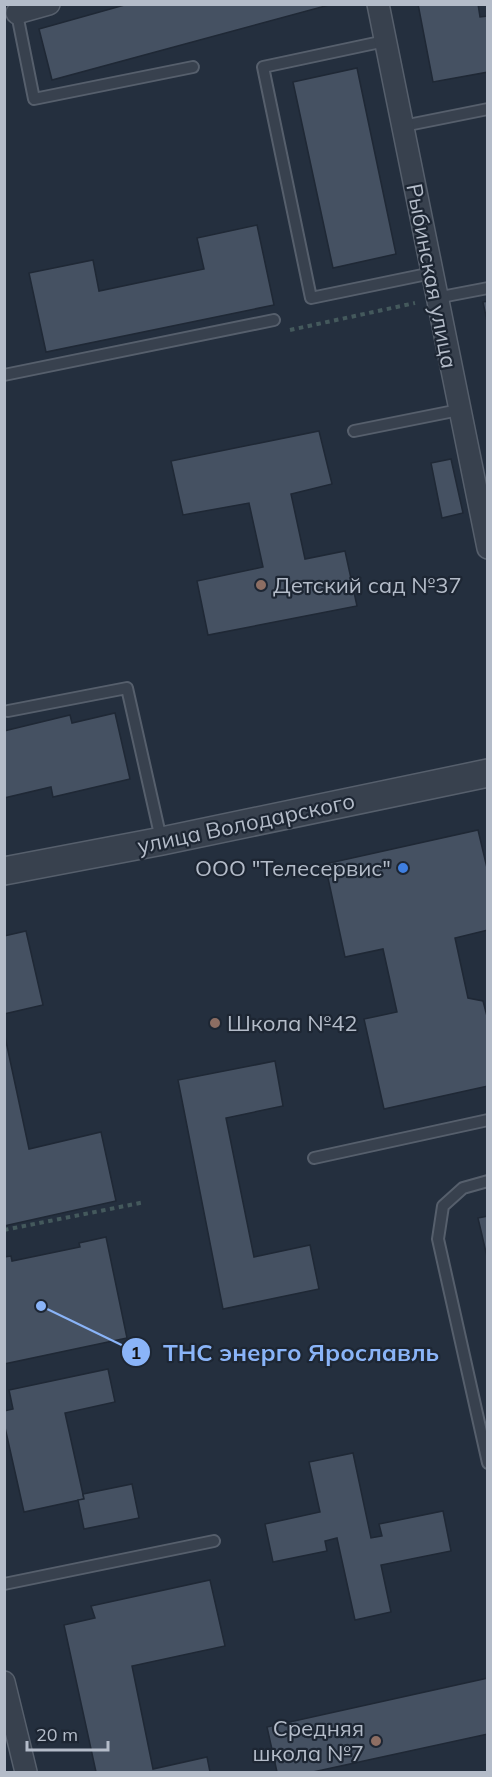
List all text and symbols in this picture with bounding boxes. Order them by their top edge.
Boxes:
street label: Рыбинская улица [400,181,464,371]
place label: Детский сад №37 [273,571,462,599]
marker: Детский сад №37 [254,578,268,592]
street label: улица Володарского [135,786,357,860]
place label: ООО "Телесервис" [195,854,391,882]
marker: ООО "Телесервис" [396,861,410,875]
place label: Школа №42 [227,1009,358,1037]
marker: Школа №42 [208,1016,222,1030]
callout: ТНС энерго Ярославль [121,1331,451,1373]
text: ТНС энерго Ярославль [163,1337,439,1367]
text: 1 [131,1341,141,1364]
scale bar [27,1714,108,1752]
place label: Средняя школа №7 [252,1714,364,1767]
text: 20 m [36,1723,78,1746]
marker: Средняя школа №7 [369,1734,383,1748]

